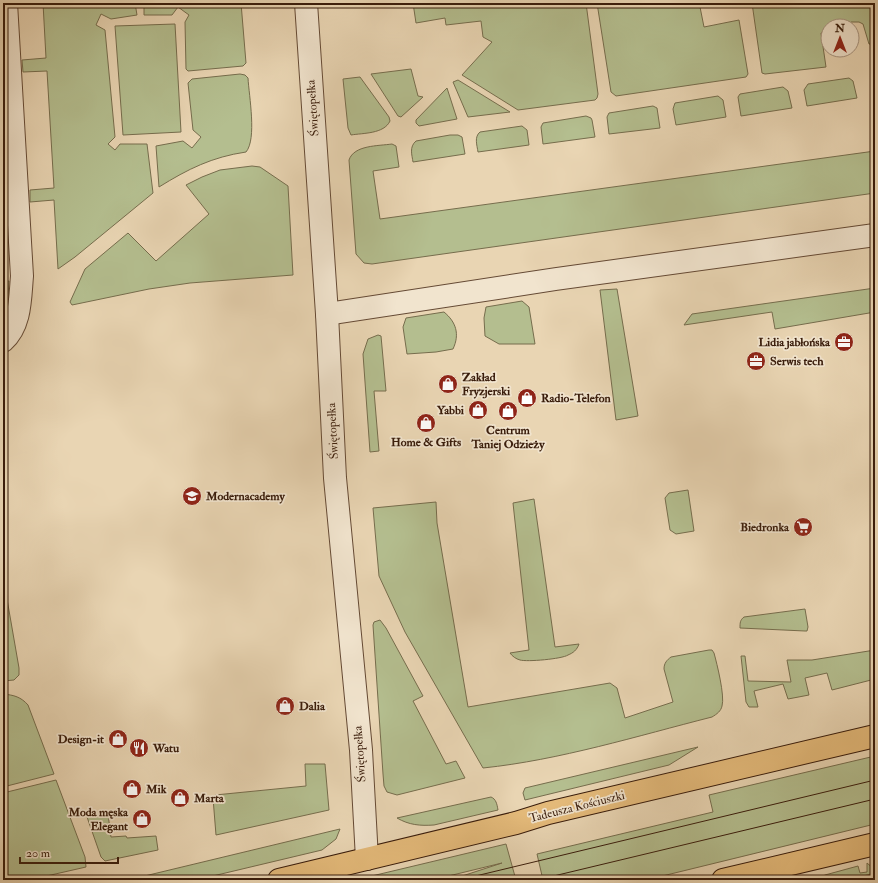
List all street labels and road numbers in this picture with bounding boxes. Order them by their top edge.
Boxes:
street label: Świętopełka [303,78,322,137]
street label: Świętopełka [324,401,342,460]
street label: Świętopełka [350,724,369,783]
street label: Tadeusza Kościuszki [528,788,626,826]

